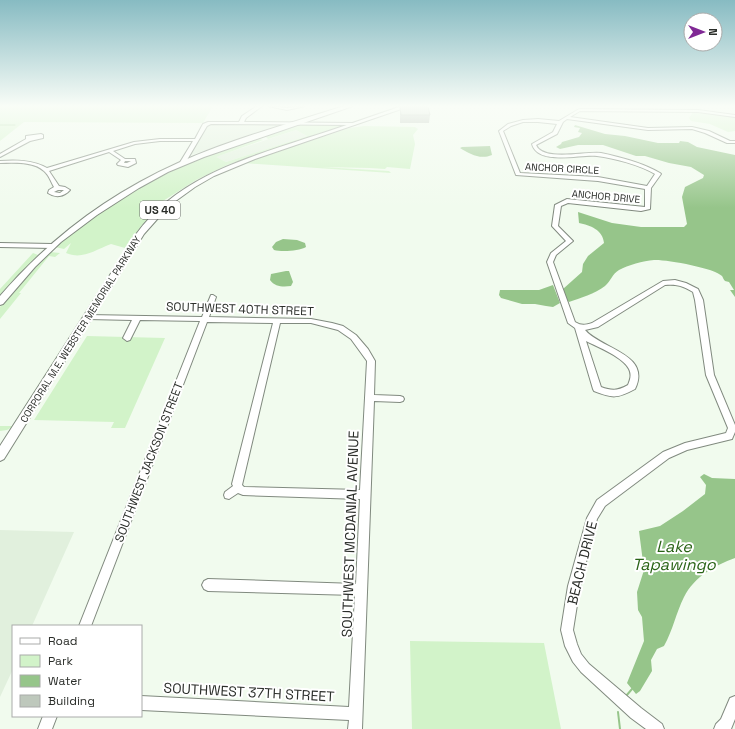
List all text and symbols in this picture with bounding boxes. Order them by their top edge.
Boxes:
north arrow [683,12,723,52]
text: N [706,28,720,36]
street label: ANCHOR CIRCLE [525,160,600,177]
street label: ANCHOR DRIVE [571,187,641,206]
road number: US 40 [140,201,180,219]
street label: CORPORAL M.E. WEBSTER MEMORIAL PARKWAY [17,233,144,425]
street label: SOUTHWEST 40TH STREET [166,298,314,320]
street label: SOUTHWEST JACKSON STREET [111,380,187,544]
street label: SOUTHWEST MCDANIAL AVENUE [337,430,363,638]
street label: BEACH DRIVE [563,519,601,607]
water label: Lake Tapawingo [632,536,717,575]
legend [12,625,142,717]
text: Road [48,633,77,649]
text: Park [48,653,73,669]
text: Water [48,673,82,689]
street label: SOUTHWEST 37TH STREET [163,679,335,705]
text: Building [48,693,95,709]

